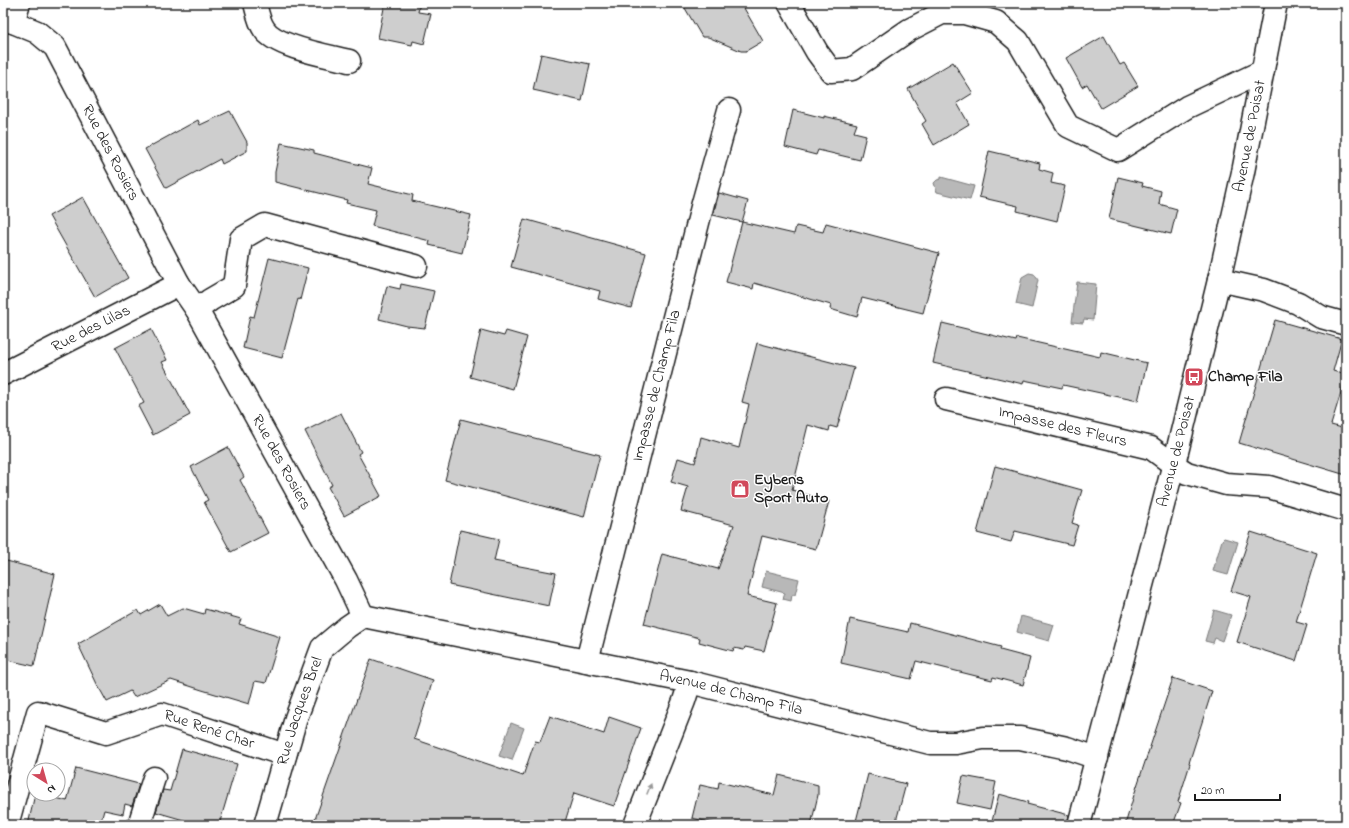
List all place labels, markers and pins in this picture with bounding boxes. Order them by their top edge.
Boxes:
place label: Champ Fila [1208,365,1283,389]
bus stop icon: Champ Fila [1183,366,1205,388]
place label: Eybens Sport Auto [754,468,828,510]
shop icon: Eybens Sport Auto [729,478,751,500]

